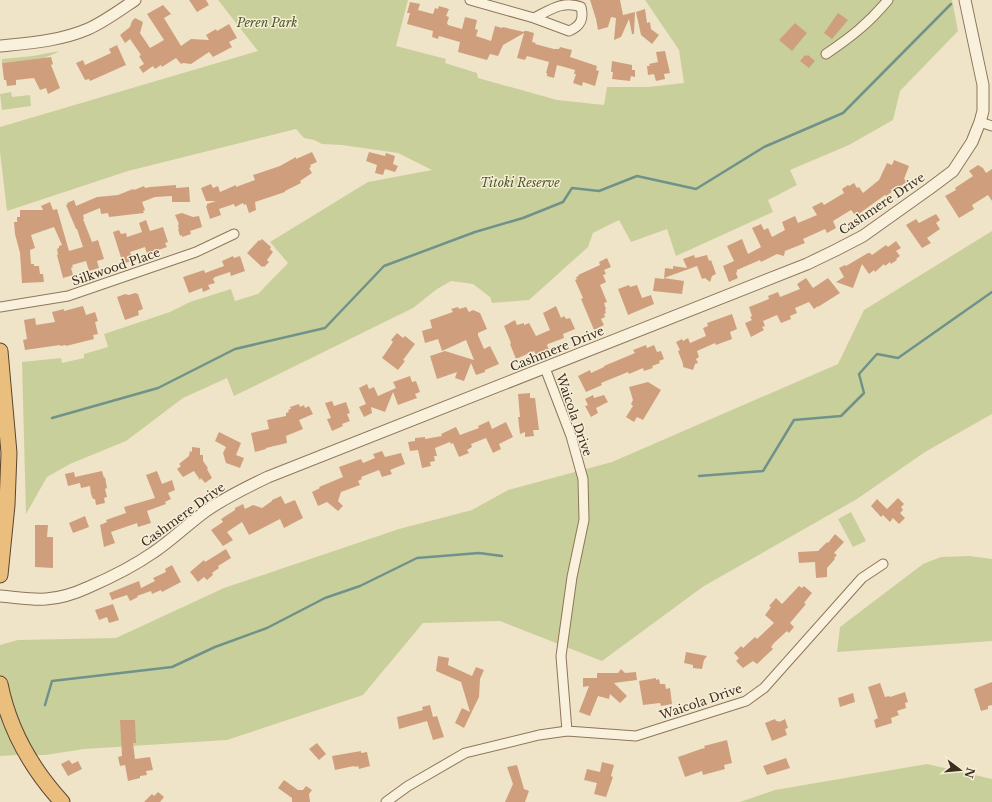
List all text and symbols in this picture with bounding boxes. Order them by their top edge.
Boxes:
park label: Peren Park [236,15,297,30]
street label: Cashmere Drive [836,169,927,238]
park label: Titoki Reserve [480,175,560,190]
street label: Silkwood Place [70,244,162,289]
street label: Cashmere Drive [508,323,606,374]
street label: Waicola Drive [553,371,596,458]
street label: Cashmere Drive [138,479,228,550]
street label: Waicola Drive [657,680,744,723]
north arrow [940,750,980,790]
text: N [961,766,978,780]

